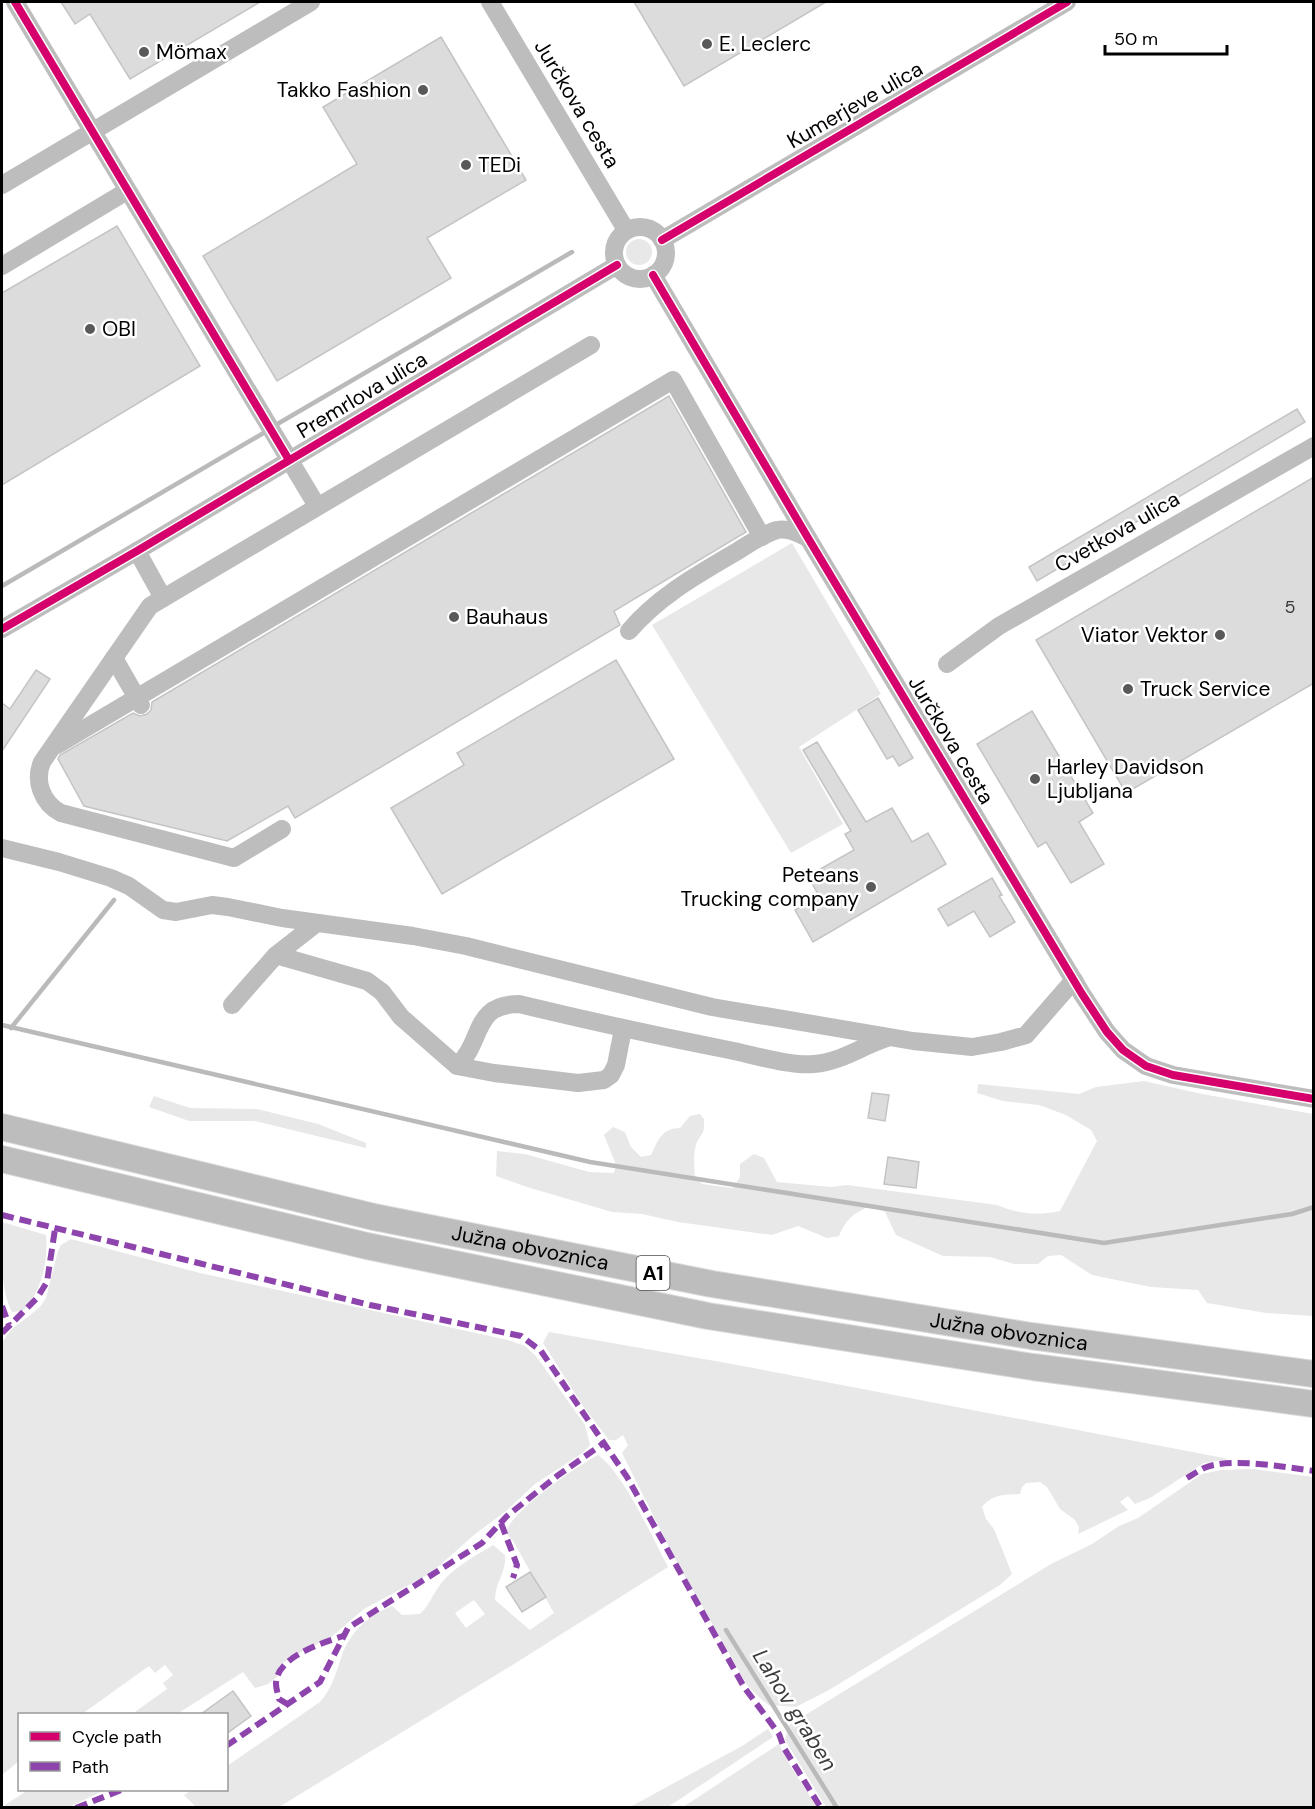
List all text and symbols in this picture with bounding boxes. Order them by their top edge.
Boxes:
scale bar [1105,18,1226,56]
text: 50 m [1114,27,1158,51]
place label: E. Leclerc [719,30,811,58]
street label: Jurčkova cesta [528,35,626,173]
marker: E. Leclerc [700,37,714,51]
place label: Mömax [156,38,227,66]
marker: Mömax [137,45,151,59]
street label: Kumerjeve ulica [782,55,928,155]
place label: Takko Fashion [277,76,411,104]
marker: Takko Fashion [416,83,430,97]
place label: TEDi [478,151,521,179]
marker: TEDi [459,158,473,172]
place label: OBI [102,315,136,343]
marker: OBI [83,322,97,336]
street label: Premrlova ulica [292,345,432,445]
street label: Cvetkova ulica [1049,485,1185,579]
house number: 5 [1285,595,1295,619]
place label: Bauhaus [466,603,548,631]
marker: Bauhaus [447,610,461,624]
place label: Viator Vektor [1081,621,1208,649]
marker: Viator Vektor [1213,628,1227,642]
street label: Jurčkova cesta [902,671,1000,809]
place label: Truck Service [1140,675,1271,703]
marker: Truck Service [1121,682,1135,696]
place label: Harley Davidson Ljubljana [1047,753,1204,805]
marker: Harley Davidson Ljubljana [1028,772,1042,786]
place label: Peteans Trucking company [680,861,859,913]
marker: Peteans Trucking company [864,880,878,894]
street label: Južna obvoznica [449,1219,611,1277]
road number: A1 [636,1256,670,1290]
street label: Južna obvoznica [928,1306,1090,1357]
water label: Lahov graben [746,1644,844,1776]
legend [18,1713,228,1791]
text: Cycle path [72,1725,162,1749]
text: Path [72,1755,109,1779]

